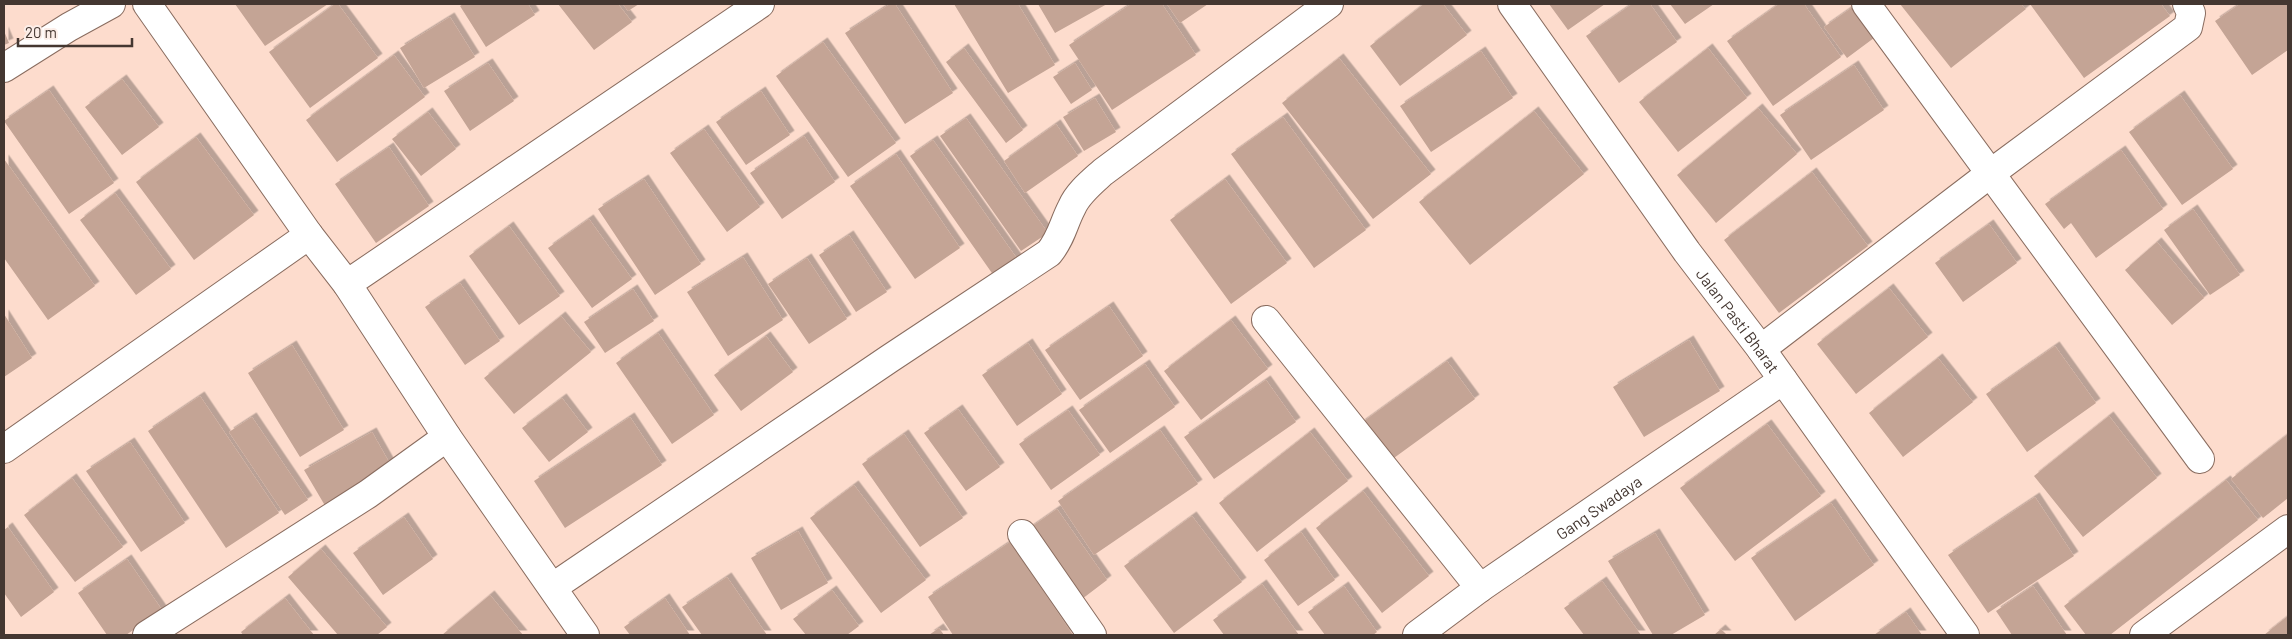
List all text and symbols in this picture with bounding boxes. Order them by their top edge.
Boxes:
scale bar [18,15,131,47]
text: 20 m [25,23,57,41]
street label: Jalan Pasti Bharat [1693,264,1784,376]
street label: Gang Swadaya [1552,471,1645,543]

